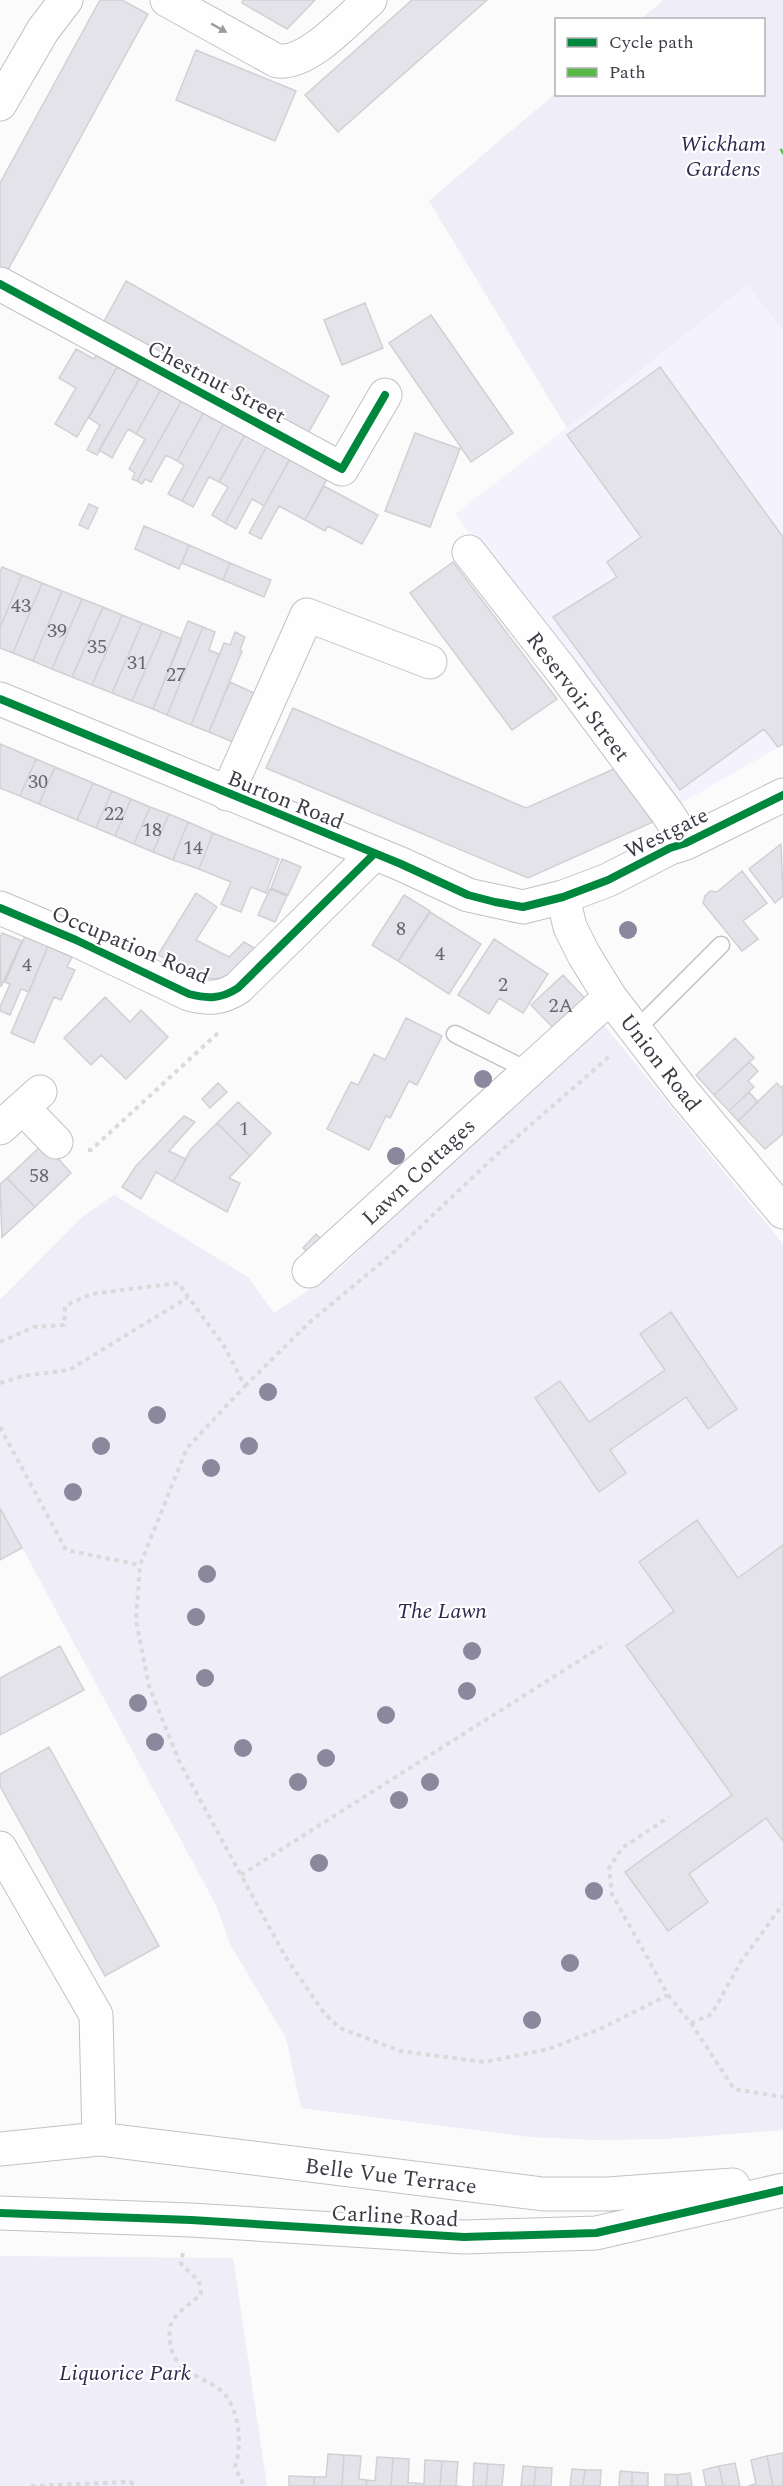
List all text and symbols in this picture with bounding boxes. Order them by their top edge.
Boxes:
legend [555,18,765,96]
one-way arrow [210,23,227,33]
text: Cycle path [609,29,694,56]
text: Path [609,59,646,86]
park label: Wickham Gardens [680,128,766,186]
street label: Chestnut Street [141,332,292,433]
house number: 43 [11,591,31,621]
house number: 39 [47,616,67,646]
street label: Reservoir Street [518,625,638,769]
house number: 35 [87,632,107,662]
house number: 31 [127,648,147,678]
house number: 27 [166,660,186,690]
street label: Burton Road [222,762,349,839]
house number: 30 [28,767,48,797]
house number: 22 [104,799,124,829]
street label: Westgate [619,799,714,868]
house number: 18 [142,815,162,845]
house number: 14 [183,833,203,863]
street label: Occupation Road [46,897,215,994]
house number: 8 [396,914,406,944]
house number: 4 [435,939,445,969]
house number: 4 [22,950,32,980]
house number: 2 [498,970,508,1000]
house number: 2A [549,991,574,1021]
street label: Union Road [611,1007,709,1119]
street label: Lawn Cottages [355,1110,484,1234]
house number: 1 [239,1114,249,1144]
house number: 58 [29,1161,49,1191]
park label: The Lawn [397,1595,487,1628]
street label: Belle Vue Terrace [303,2150,479,2203]
street label: Carline Road [330,2197,459,2236]
park label: Liquorice Park [59,2357,191,2390]

